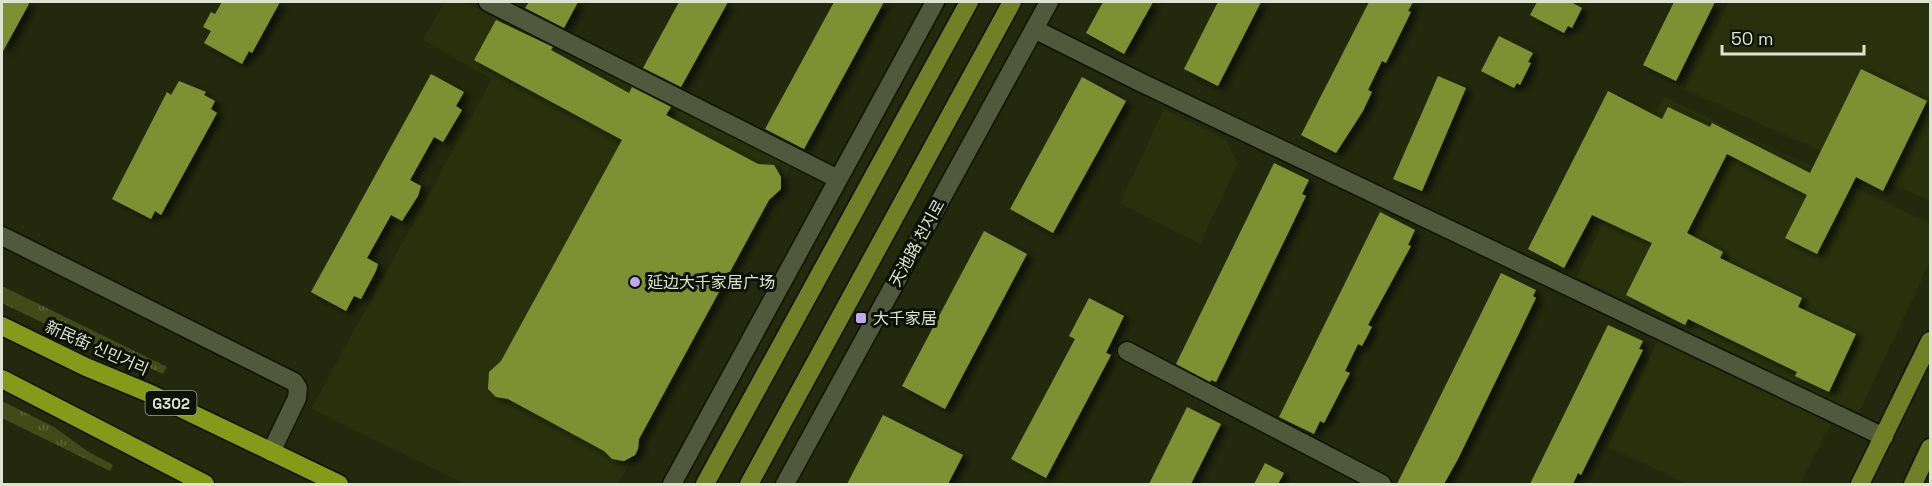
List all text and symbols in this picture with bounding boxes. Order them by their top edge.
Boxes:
scale bar [1722,18,1864,56]
text: 50 m [1731,27,1773,50]
street label: 天池路 천지로 [884,196,950,290]
place label: 延边大千家居广场 [647,272,775,293]
marker: 延边大千家居广场 [628,275,642,289]
place label: 大千家居 [873,308,937,329]
marker: 大千家居 [854,311,868,325]
street label: 新民街 신민거리 [42,316,152,380]
road number: G302 [146,391,196,415]

